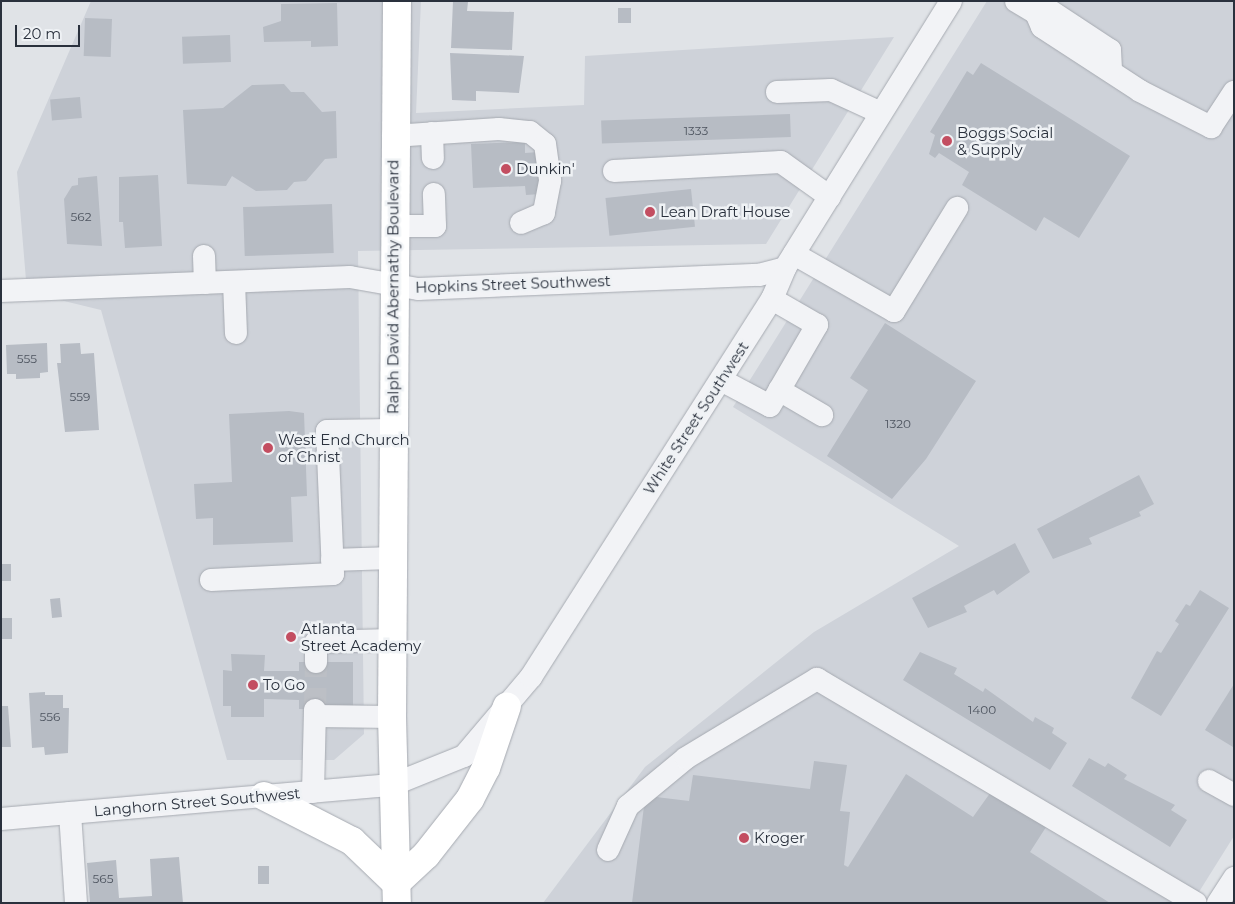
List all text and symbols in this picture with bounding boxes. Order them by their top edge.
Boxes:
scale bar [18,15,82,47]
text: 20 m [23,24,61,43]
place label: Boggs Social & Supply [957,123,1053,158]
house number: 1333 [684,124,708,138]
marker: Boggs Social & Supply [941,135,953,147]
street label: Ralph David Abernathy Boulevard [384,160,402,414]
place label: Dunkin' [516,160,575,178]
marker: Dunkin' [500,163,512,175]
place label: Lean Draft House [660,203,790,221]
marker: Lean Draft House [644,206,656,218]
house number: 562 [71,210,91,224]
street label: Hopkins Street Southwest [415,272,611,296]
street label: White Street Southwest [640,338,752,498]
house number: 555 [17,352,37,366]
house number: 559 [70,390,90,404]
house number: 1320 [885,417,911,431]
place label: West End Church of Christ [278,430,410,465]
marker: West End Church of Christ [262,442,274,454]
place label: Atlanta Street Academy [301,619,421,654]
marker: Atlanta Street Academy [285,631,297,643]
place label: To Go [263,676,305,694]
marker: To Go [247,679,259,691]
house number: 1400 [968,703,996,717]
house number: 556 [40,710,60,724]
street label: Langhorn Street Southwest [93,784,301,820]
place label: Kroger [754,829,805,847]
marker: Kroger [738,832,750,844]
house number: 565 [93,872,113,886]

